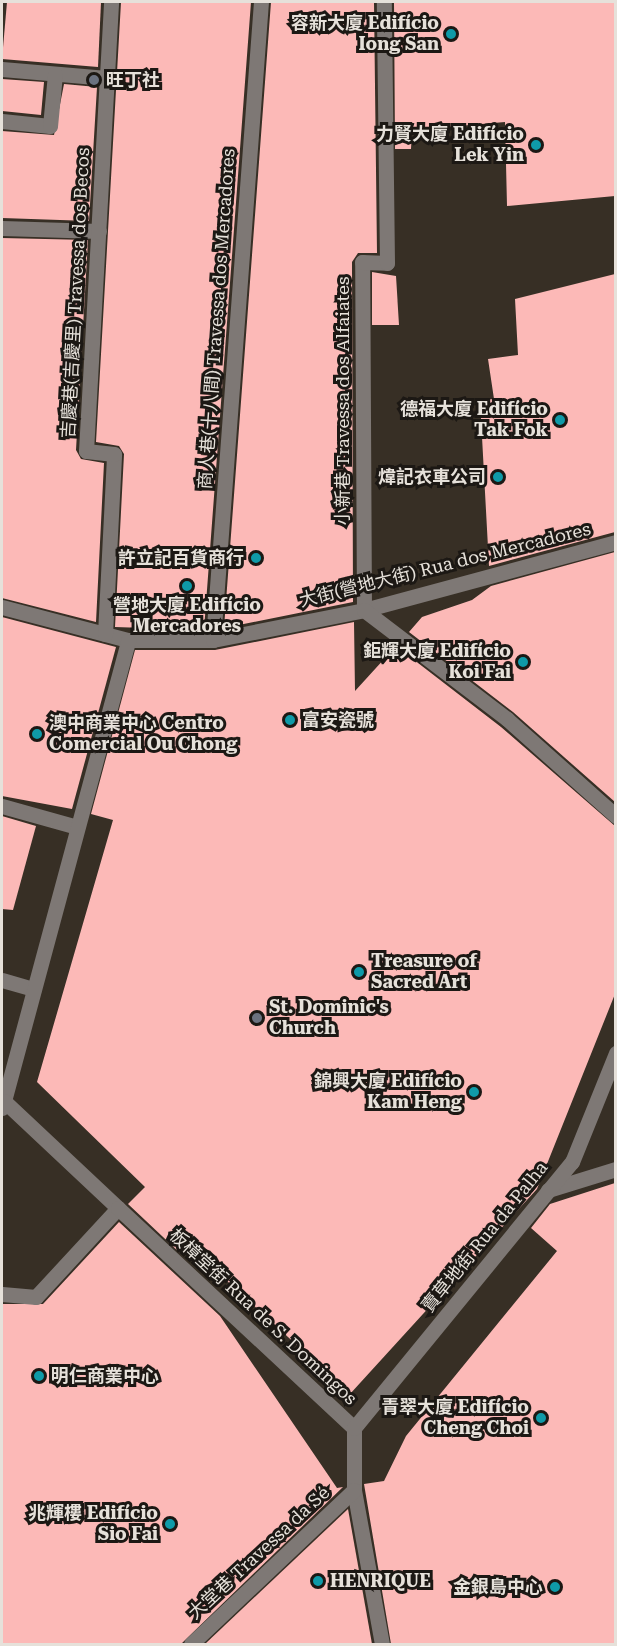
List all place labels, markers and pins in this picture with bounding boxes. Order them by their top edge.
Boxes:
place label: 容新大廈 Edifício Iong San [291,13,439,56]
marker: 容新大廈 Edifício Iong San [444,27,458,41]
place label: 旺丁社 [106,69,160,91]
marker: 旺丁社 [87,73,101,87]
place label: 力賢大廈 Edifício Lek Yin [376,124,524,166]
marker: 力賢大廈 Edifício Lek Yin [529,138,543,152]
place label: 德福大廈 Edifício Tak Fok [400,399,548,442]
marker: 德福大廈 Edifício Tak Fok [553,413,567,427]
place label: 煒記衣車公司 [378,466,486,488]
marker: 煒記衣車公司 [491,470,505,484]
place label: 許立記百貨商行 [118,547,244,569]
marker: 許立記百貨商行 [249,551,263,565]
marker: 營地大廈 Edifício Mercadores [180,579,194,593]
place label: 營地大廈 Edifício Mercadores [113,595,261,638]
place label: 鉅輝大廈 Edifício Koi Fai [363,641,511,684]
marker: 鉅輝大廈 Edifício Koi Fai [516,655,530,669]
place label: 富安瓷號 [302,709,374,731]
place label: 澳中商業中心 Centro Comercial Ou Chong [49,713,237,756]
marker: 富安瓷號 [283,713,297,727]
marker: 澳中商業中心 Centro Comercial Ou Chong [30,727,44,741]
place label: Treasure of Sacred Art [371,951,477,994]
marker: Treasure of Sacred Art [352,965,366,979]
place label: St. Dominic's Church [269,997,389,1040]
marker: St. Dominic's Church [250,1011,264,1025]
place label: 錦興大廈 Edifício Kam Heng [314,1071,462,1114]
marker: 錦興大廈 Edifício Kam Heng [467,1085,481,1099]
place label: 明仁商業中心 [51,1365,159,1387]
marker: 明仁商業中心 [32,1369,46,1383]
place label: 青翠大廈 Edifício Cheng Choi [381,1397,529,1440]
marker: 青翠大廈 Edifício Cheng Choi [534,1411,548,1425]
place label: 兆輝樓 Edifício Sio Fai [28,1503,158,1546]
marker: 兆輝樓 Edifício Sio Fai [163,1517,177,1531]
place label: HENRIQUE [330,1570,431,1592]
marker: HENRIQUE [311,1574,325,1588]
place label: 金銀島中心 [453,1576,543,1598]
marker: 金銀島中心 [548,1580,562,1594]

